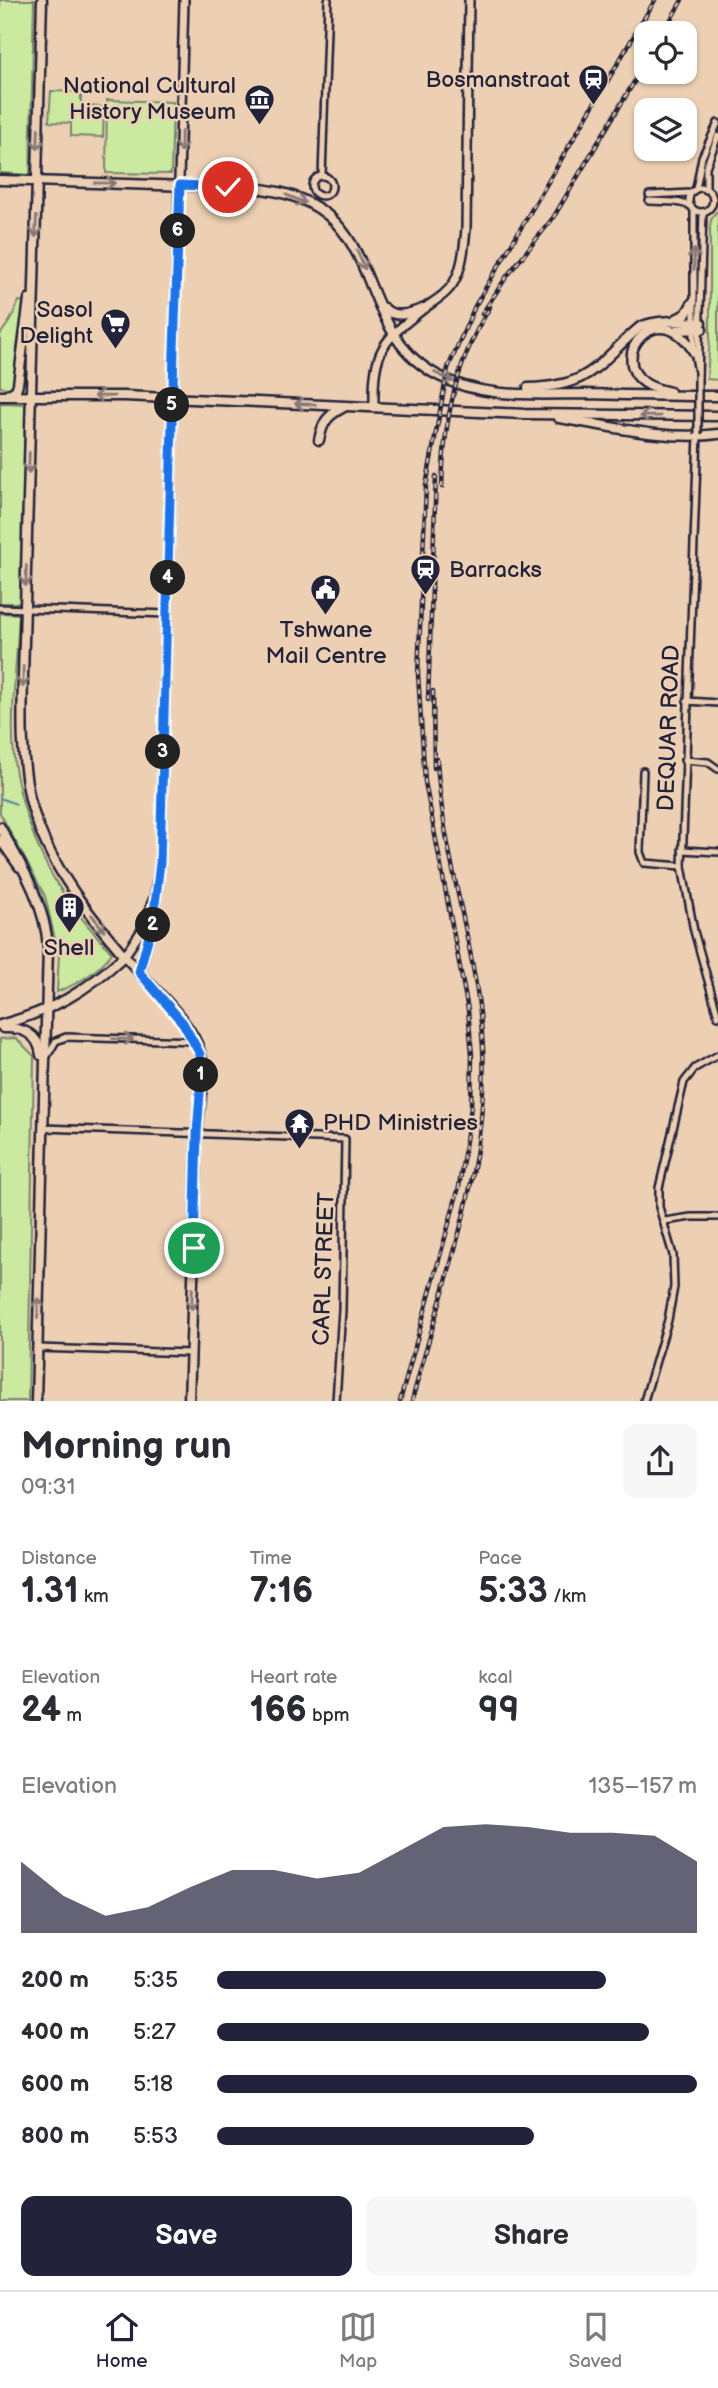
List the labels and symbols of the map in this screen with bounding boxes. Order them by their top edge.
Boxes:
station icon: Bosmanstraat [576,63,610,107]
place label: Bosmanstraat [425,66,570,94]
place label: National Cultural History Museum [63,72,236,126]
museum icon: National Cultural History Museum [242,82,276,126]
one-way arrow [31,127,45,150]
one-way arrow [174,130,188,153]
pin [198,157,258,217]
one-way arrow [94,177,117,190]
one-way arrow [285,193,306,206]
pin: 6 [160,214,196,248]
one-way arrow [29,215,42,238]
one-way arrow [687,247,701,270]
one-way arrow [355,249,368,270]
place label: Sasol Delight [19,296,93,350]
supermarket icon: Sasol Delight [99,306,133,350]
one-way arrow [433,371,454,385]
pin: 5 [154,388,190,422]
one-way arrow [93,389,116,403]
one-way arrow [294,398,317,411]
one-way arrow [639,409,662,422]
one-way arrow [22,452,36,475]
station icon: Barracks [409,553,443,597]
place label: Barracks [449,556,542,584]
pin: 4 [150,560,186,596]
one-way arrow [19,564,32,587]
public building icon: Tshwane Mail Centre [309,572,343,616]
place label: Tshwane Mail Centre [265,616,387,670]
street label: DEQUAR ROAD [652,644,686,812]
one-way arrow [16,665,30,688]
pin: 3 [146,734,180,770]
building icon: Shell [52,890,86,934]
pin: 2 [136,908,170,942]
one-way arrow [91,913,106,931]
place label: Shell [44,934,94,962]
one-way arrow [112,1032,135,1045]
pin: 1 [184,1058,218,1092]
temple icon: PHD Ministries [283,1106,317,1150]
place label: PHD Ministries [323,1109,478,1137]
street label: CARL STREET [307,1192,341,1346]
pin [164,1218,224,1278]
one-way arrow [186,1287,199,1310]
one-way arrow [31,1297,44,1320]

